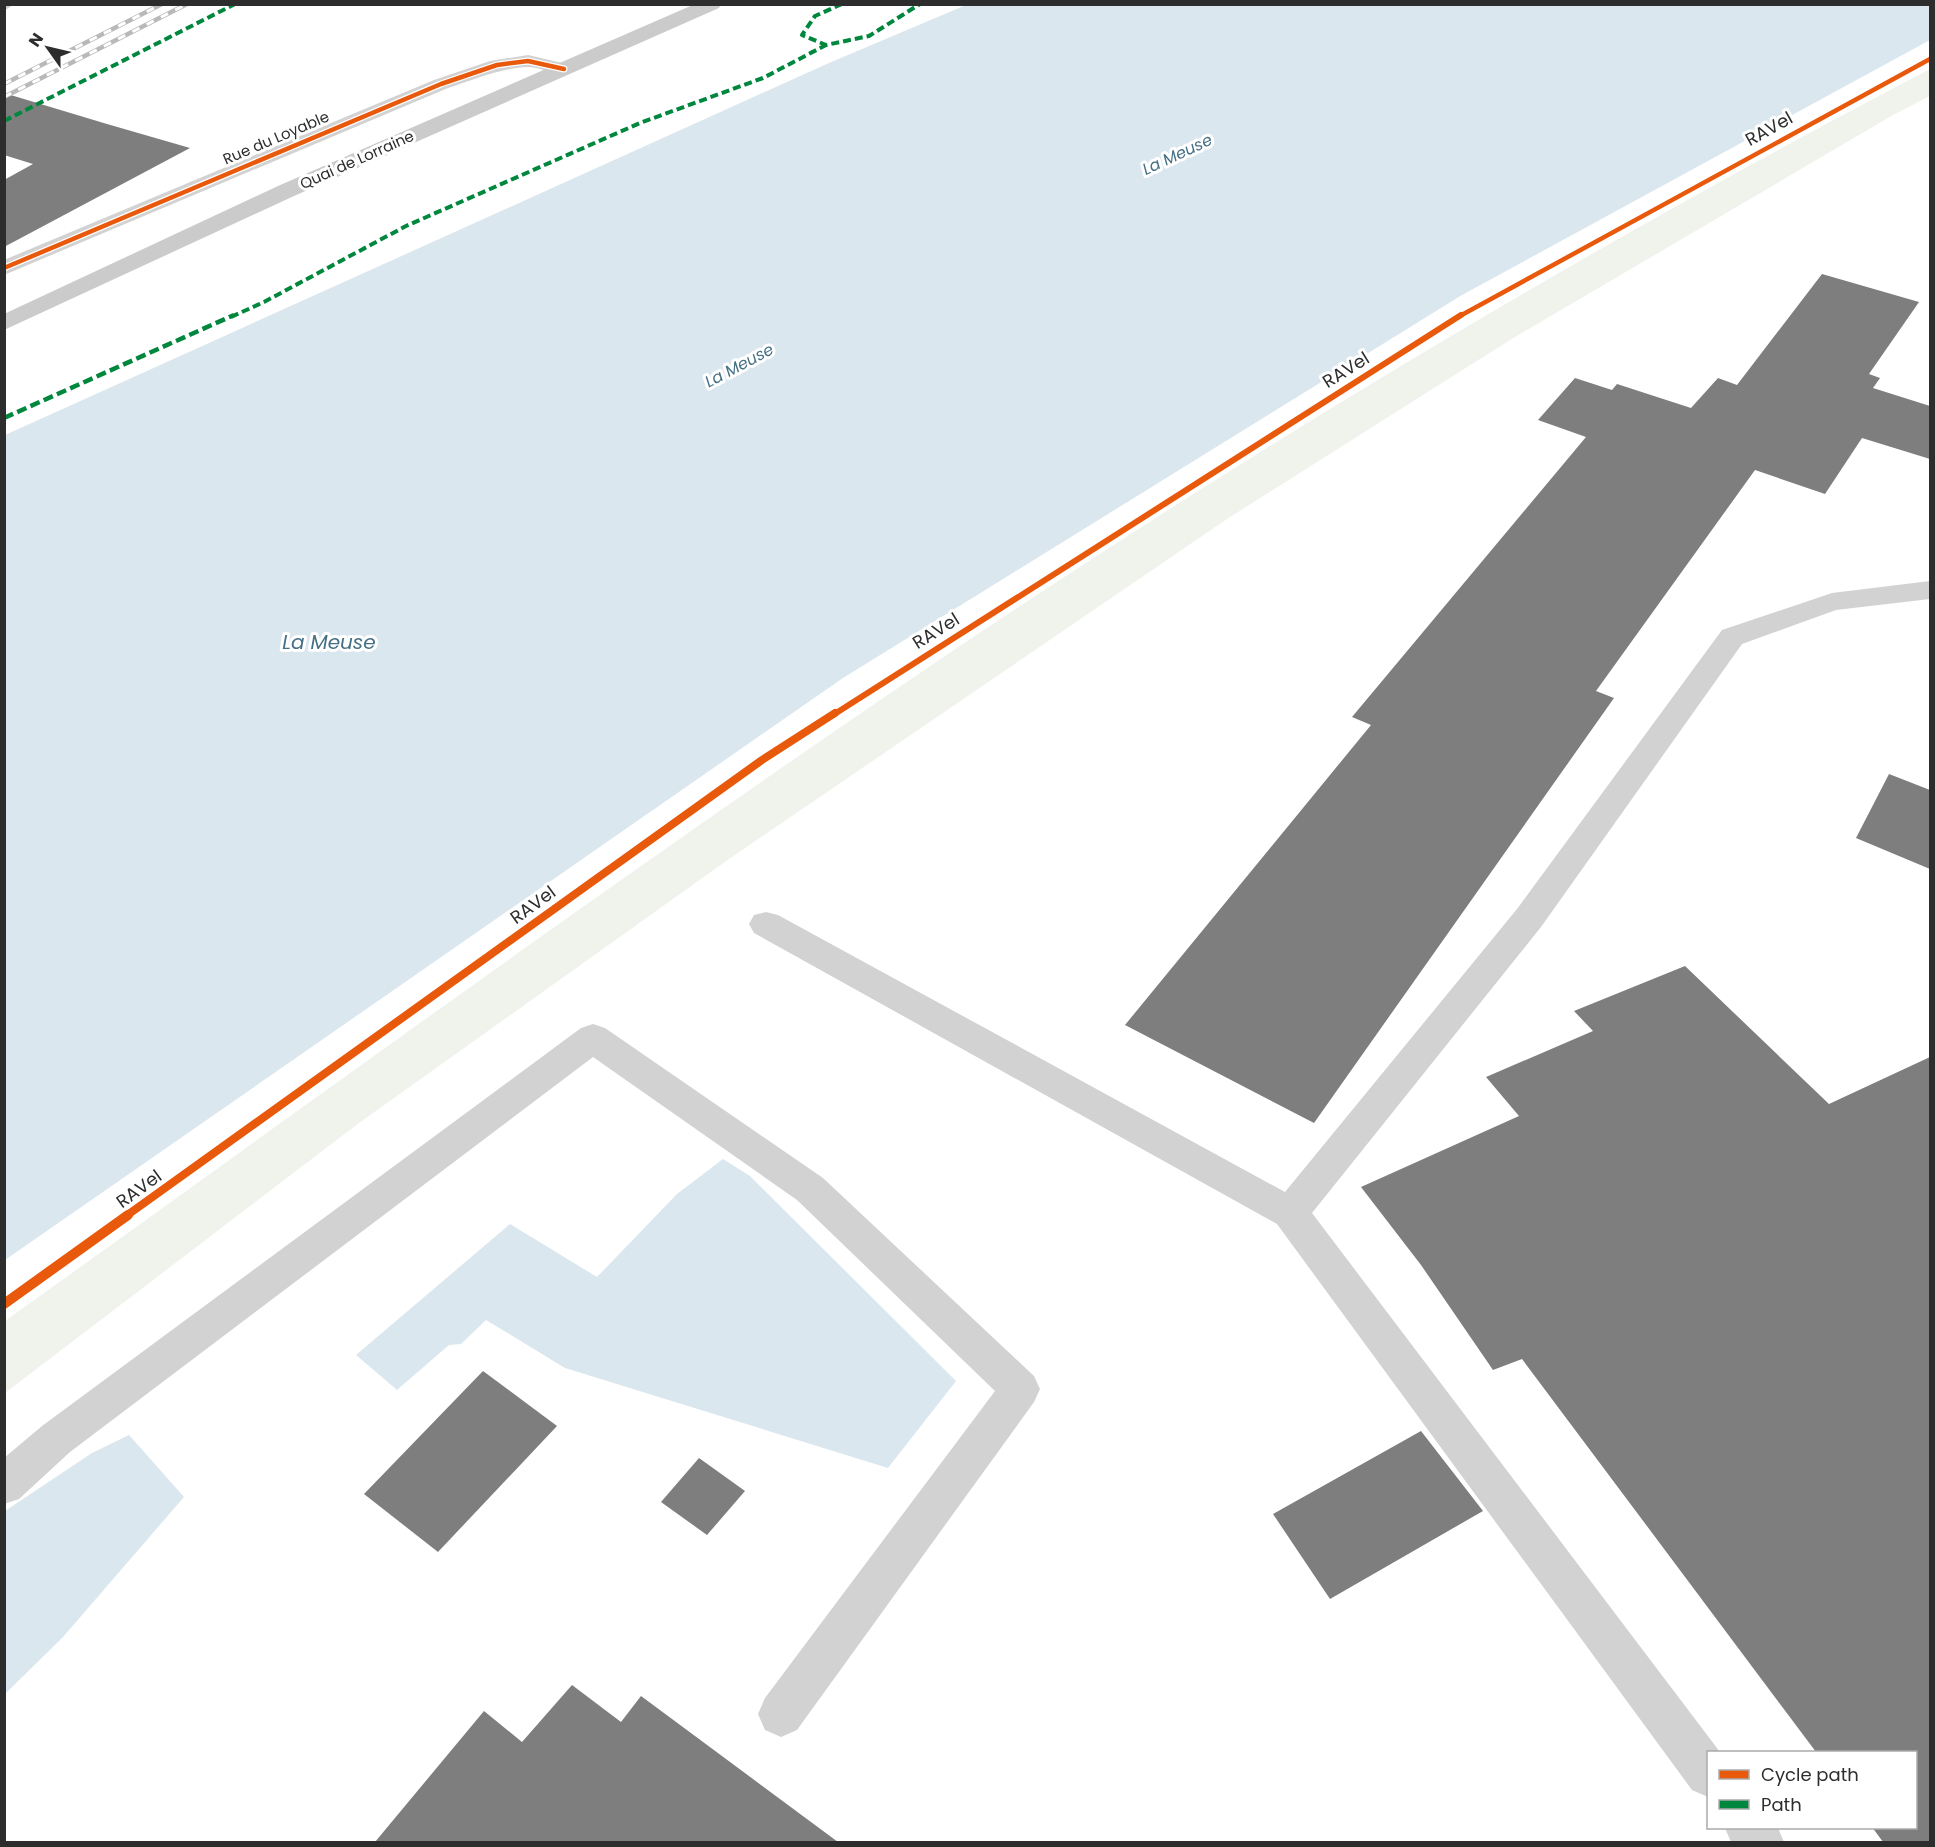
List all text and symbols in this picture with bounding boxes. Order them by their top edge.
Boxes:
north arrow [18,18,78,78]
text: N [23,28,49,51]
street label: RAVel [1740,105,1797,152]
street label: Rue du Loyable [219,106,332,169]
street label: Quai de Lorraine [296,125,417,194]
water label: La Meuse [1138,128,1216,181]
water label: La Meuse [701,338,778,393]
street label: RAVel [1318,346,1374,394]
street label: RAVel [908,607,964,655]
water label: La Meuse [282,628,376,656]
street label: RAVel [505,880,561,930]
street label: RAVel [111,1164,167,1214]
legend [1707,1751,1917,1829]
text: Cycle path [1761,1762,1859,1787]
text: Path [1761,1792,1802,1817]

